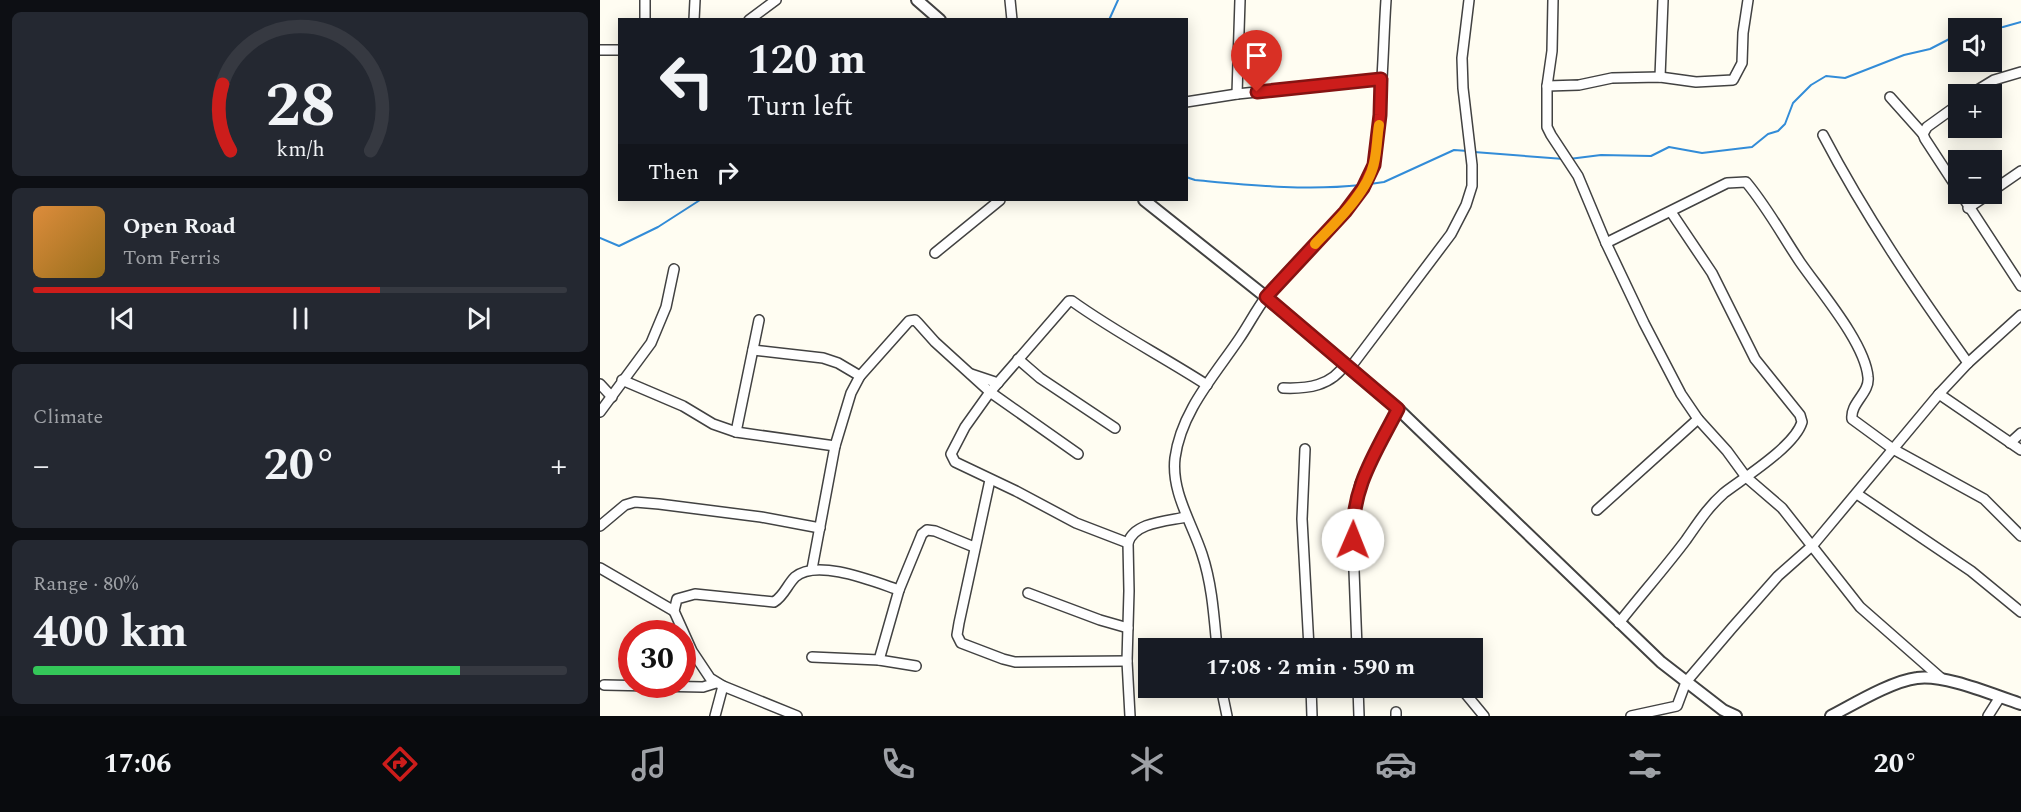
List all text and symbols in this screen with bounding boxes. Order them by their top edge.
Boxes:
map controls [1948,18,2002,204]
button: sound [1948,18,2002,72]
text: 120 m [747,29,866,92]
pin [1231,30,1282,92]
icon: arrive [1240,39,1273,72]
icon: left [648,42,726,120]
text: 28 [265,59,335,154]
button: + [1948,84,2002,138]
text: Turn left [747,86,853,128]
text: km/h [276,133,324,166]
button: − [1948,150,2002,204]
text: Then [648,156,699,189]
icon: right [711,156,744,189]
text: Open Road [123,210,236,243]
text: Tom Ferris [123,243,221,273]
icon: previous [106,302,139,335]
icon: pause [284,302,317,335]
icon: next [462,302,495,335]
text: Climate [33,402,103,432]
text: 20° [264,431,337,500]
text: − [33,441,50,491]
text: + [551,441,567,491]
position arrow [1321,508,1385,572]
text: Range · 80% [33,569,138,599]
text: 400 km [33,598,188,667]
speed limit sign: 30 [618,620,696,698]
text: 17:08 · 2 min · 590 m [1206,651,1415,684]
text: 17:06 [104,743,171,785]
icon: directions [379,743,421,785]
icon: music [628,743,670,785]
icon: phone [877,743,919,785]
icon: climate [1126,743,1168,785]
icon: car [1375,743,1417,785]
icon: filters [1624,743,1666,785]
text: 20° [1874,743,1917,785]

